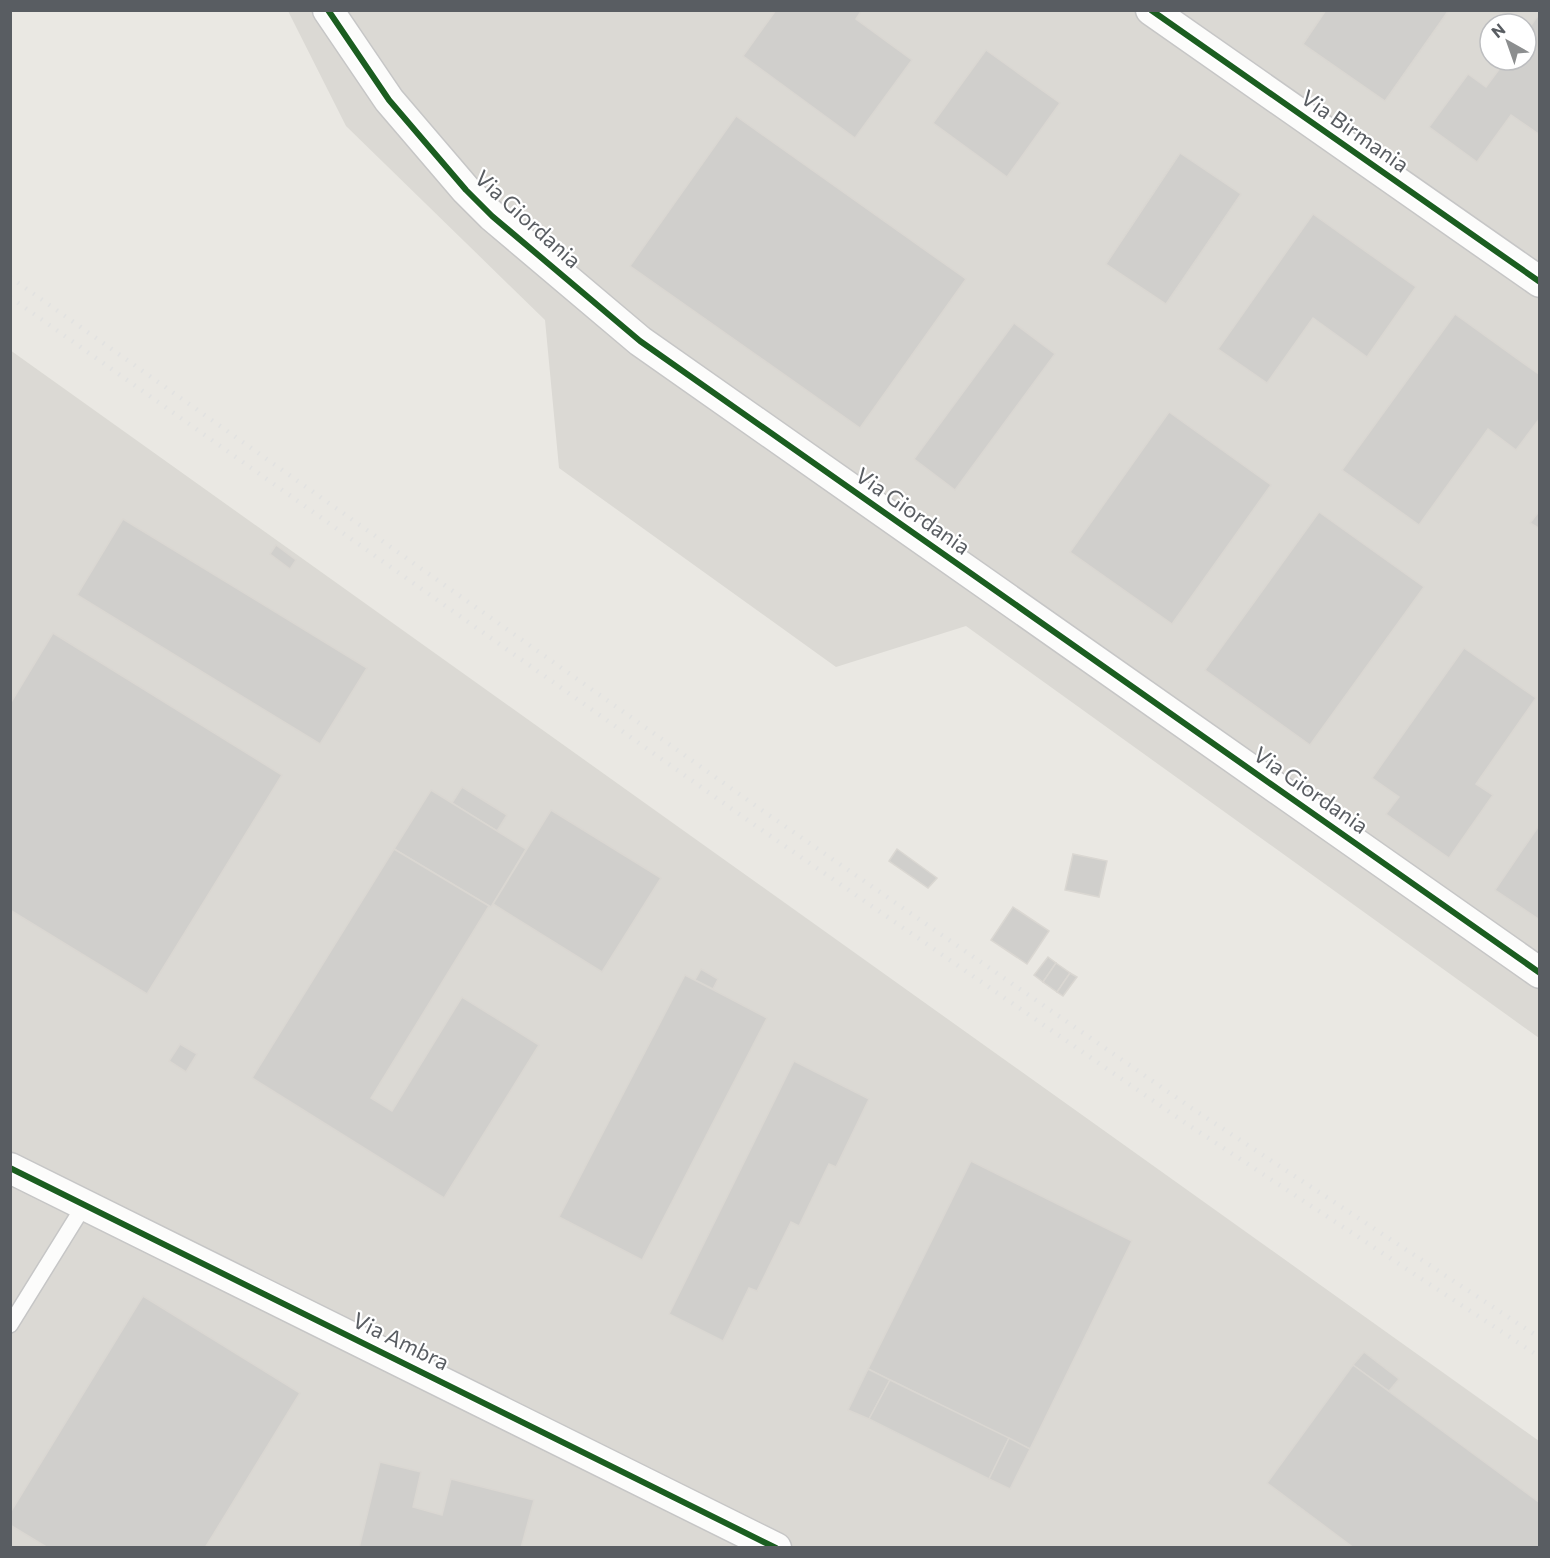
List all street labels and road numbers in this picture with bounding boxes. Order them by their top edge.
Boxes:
street label: Via Birmania [1296,84,1414,178]
street label: Via Giordania [470,164,587,273]
street label: Via Giordania [851,461,976,560]
street label: Via Giordania [1249,740,1374,839]
street label: Via Ambra [349,1306,454,1375]

